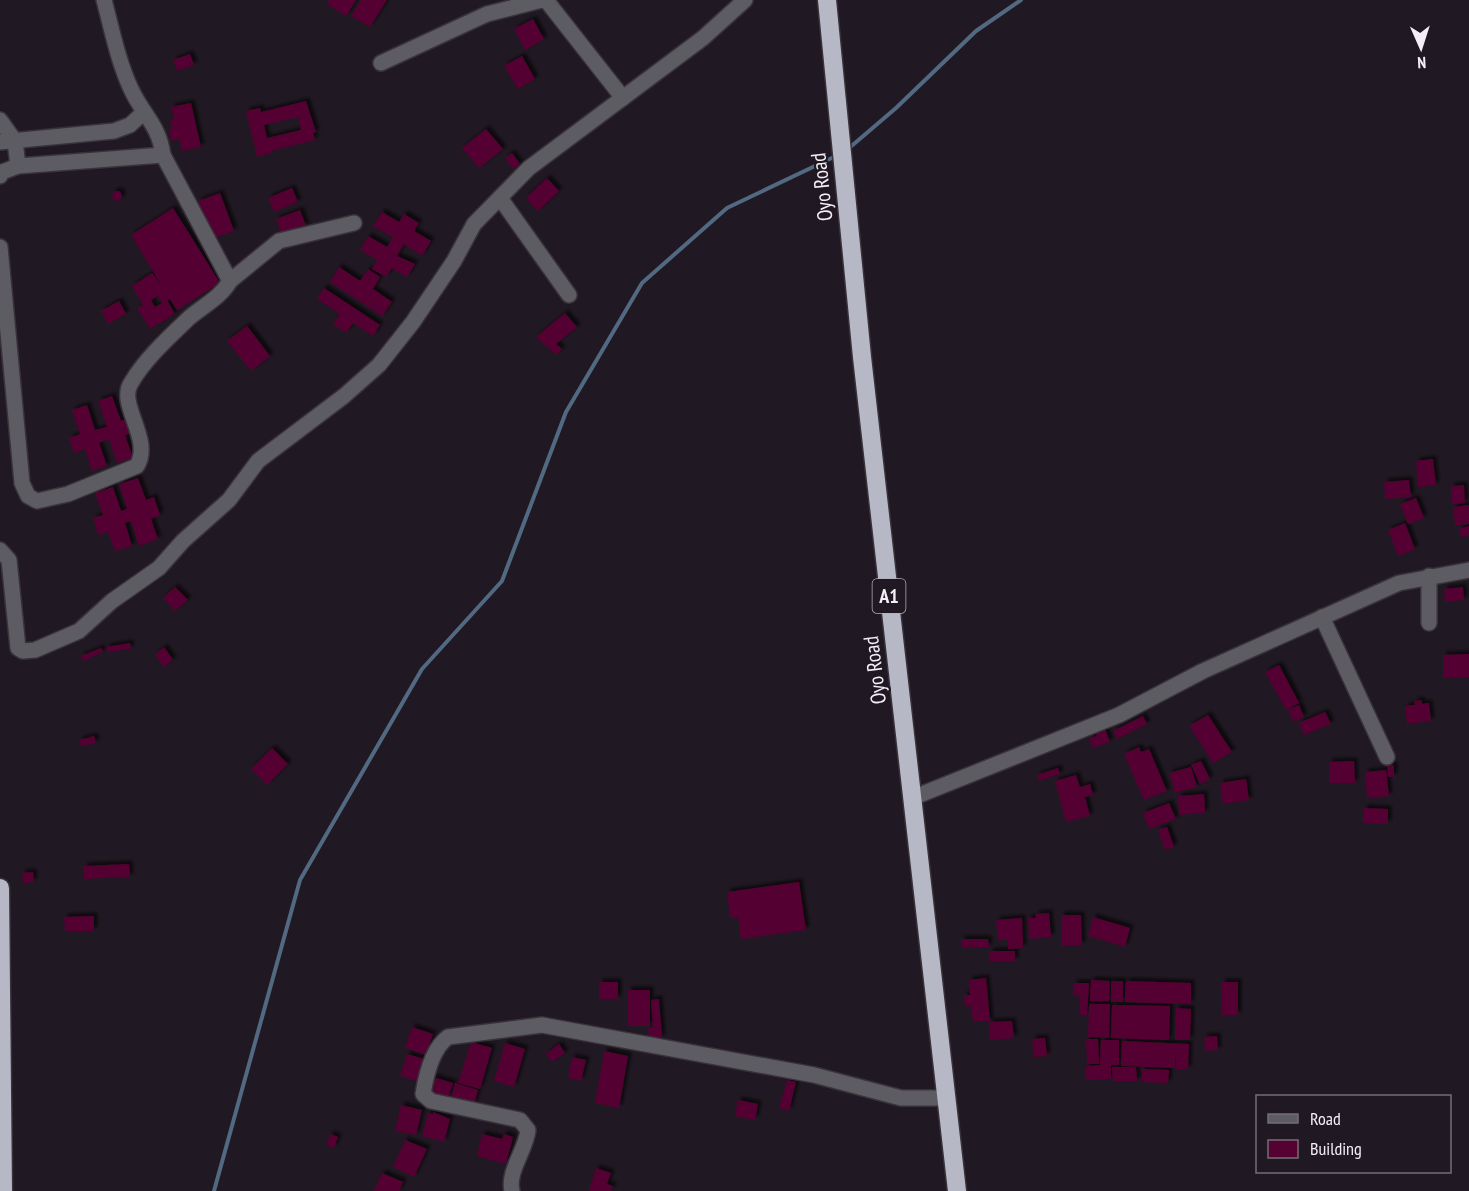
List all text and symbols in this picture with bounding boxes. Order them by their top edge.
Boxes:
north arrow [1391,18,1451,78]
text: N [1417,53,1427,73]
street label: Oyo Road [804,152,839,223]
road number: A1 [872,579,906,613]
street label: Oyo Road [857,634,892,706]
legend [1256,1095,1451,1173]
text: Road [1310,1107,1341,1130]
text: Building [1310,1137,1362,1160]

